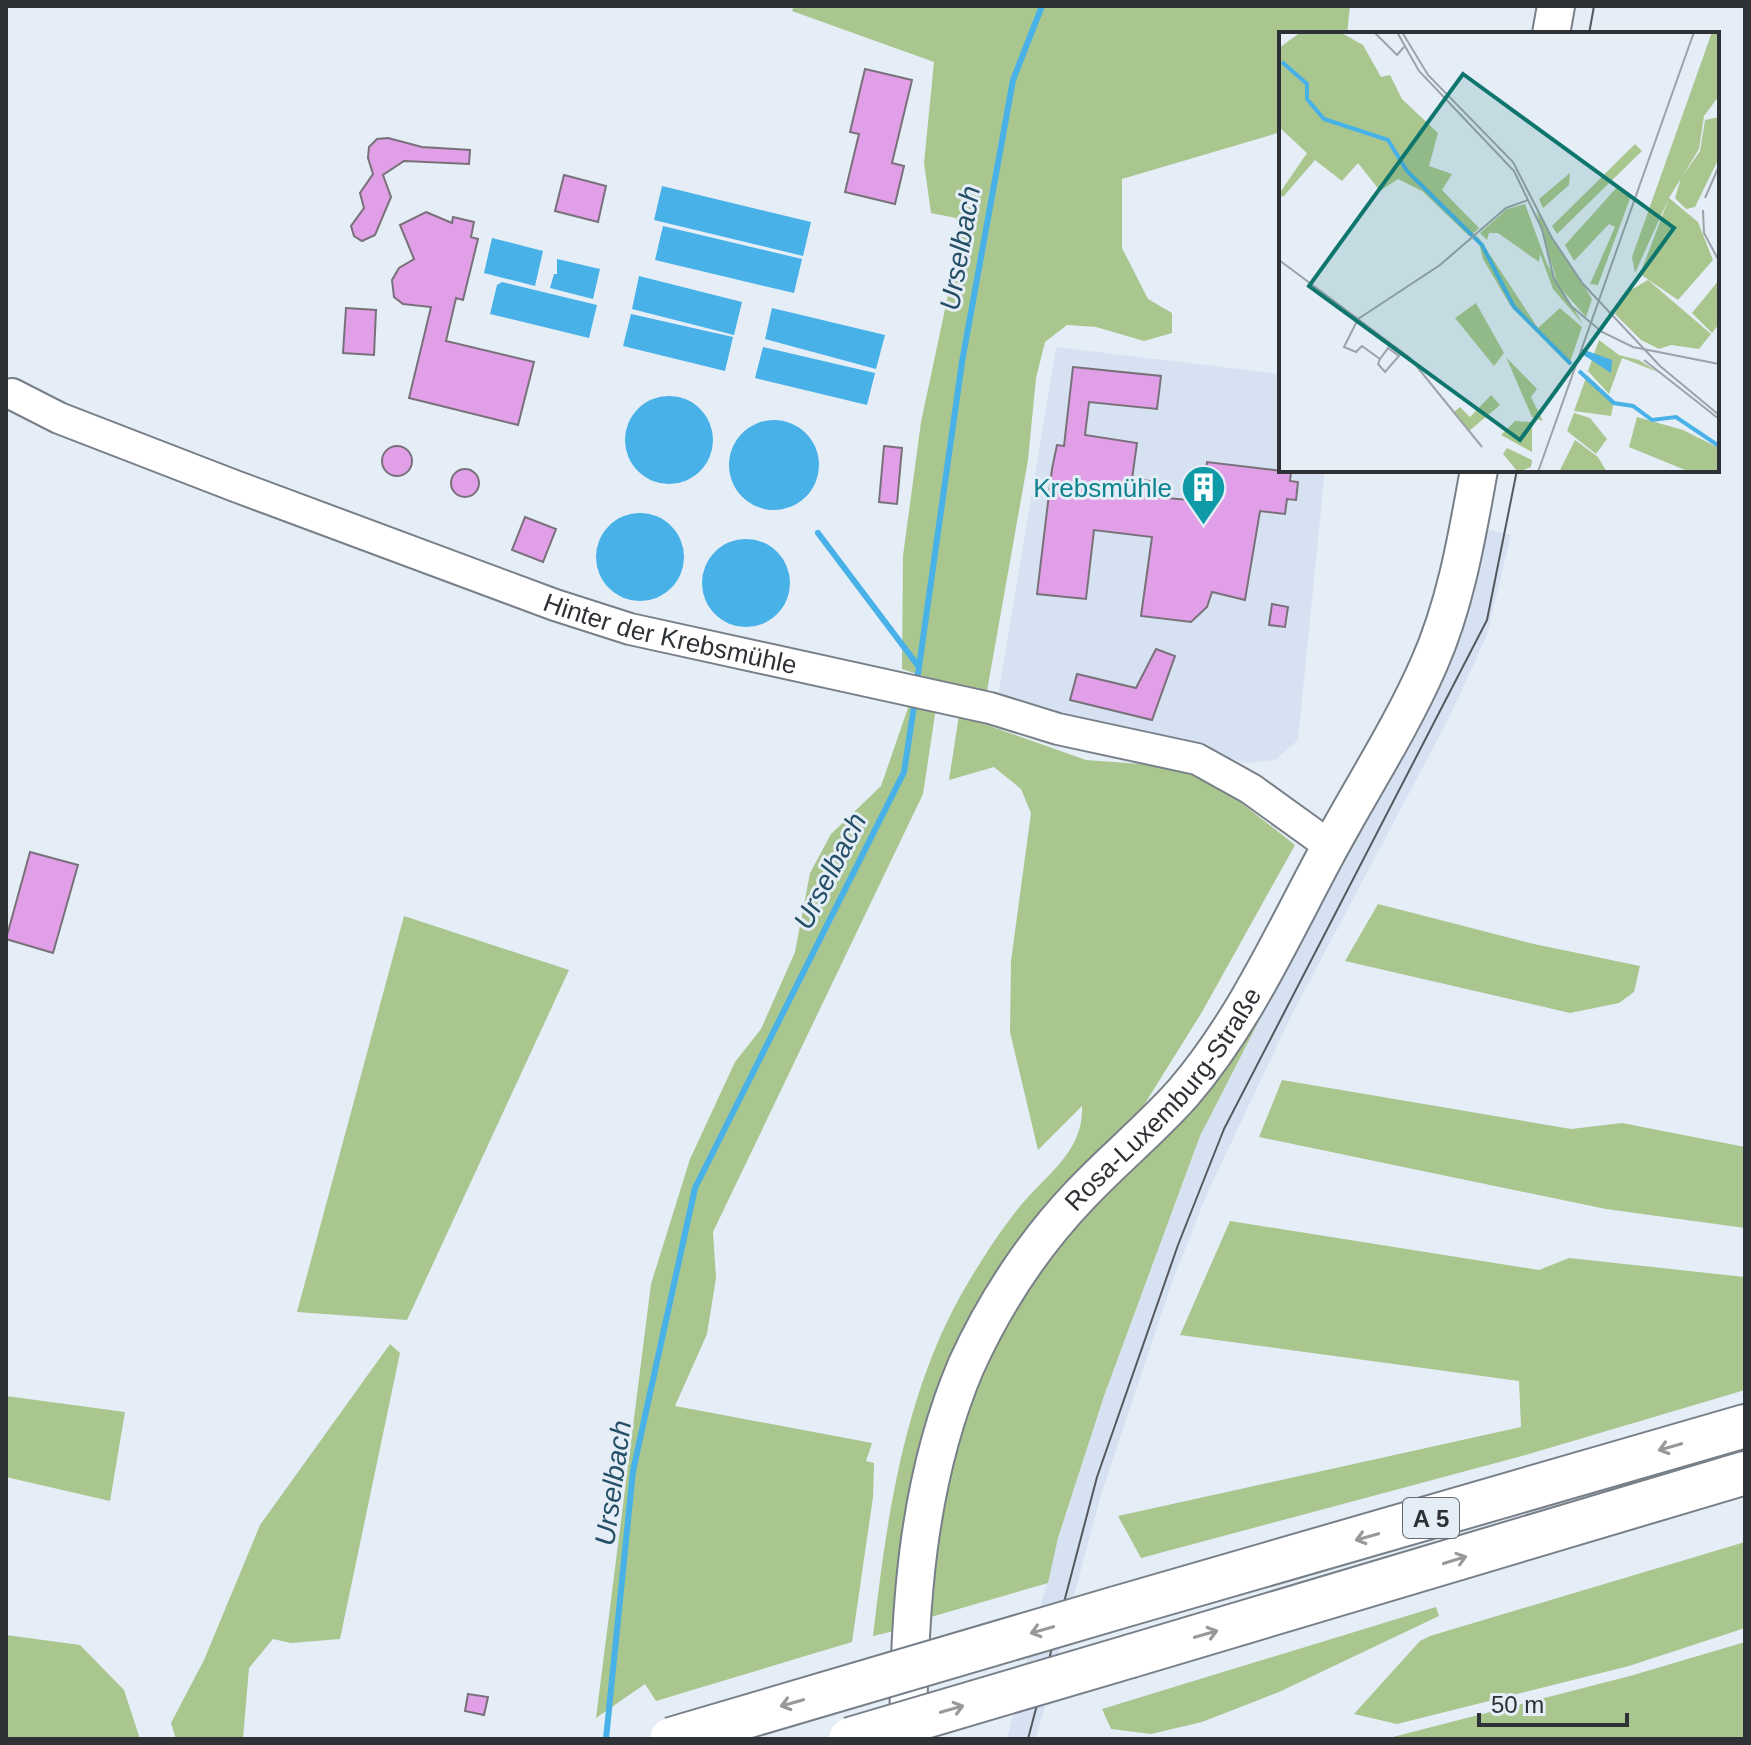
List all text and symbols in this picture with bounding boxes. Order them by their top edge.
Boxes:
inset map [1279,32,1719,472]
water label: Urselbach [934,183,986,313]
building icon: Krebsmühle [1179,464,1227,527]
place label: Krebsmühle [1033,473,1172,503]
street label: Hinter der Krebsmühle [539,587,800,680]
water label: Urselbach [788,808,872,934]
street label: Rosa-Luxemburg-Straße [1058,982,1267,1217]
water label: Urselbach [589,1418,637,1548]
one-way arrow [1658,1441,1684,1456]
road number: A 5 [1403,1498,1459,1538]
one-way arrow [1355,1531,1380,1545]
one-way arrow [1442,1552,1467,1566]
one-way arrow [1029,1623,1055,1638]
one-way arrow [1192,1625,1218,1640]
scale bar [1479,1677,1627,1727]
text: 50 m [1491,1691,1544,1718]
one-way arrow [780,1696,806,1711]
one-way arrow [938,1701,964,1716]

